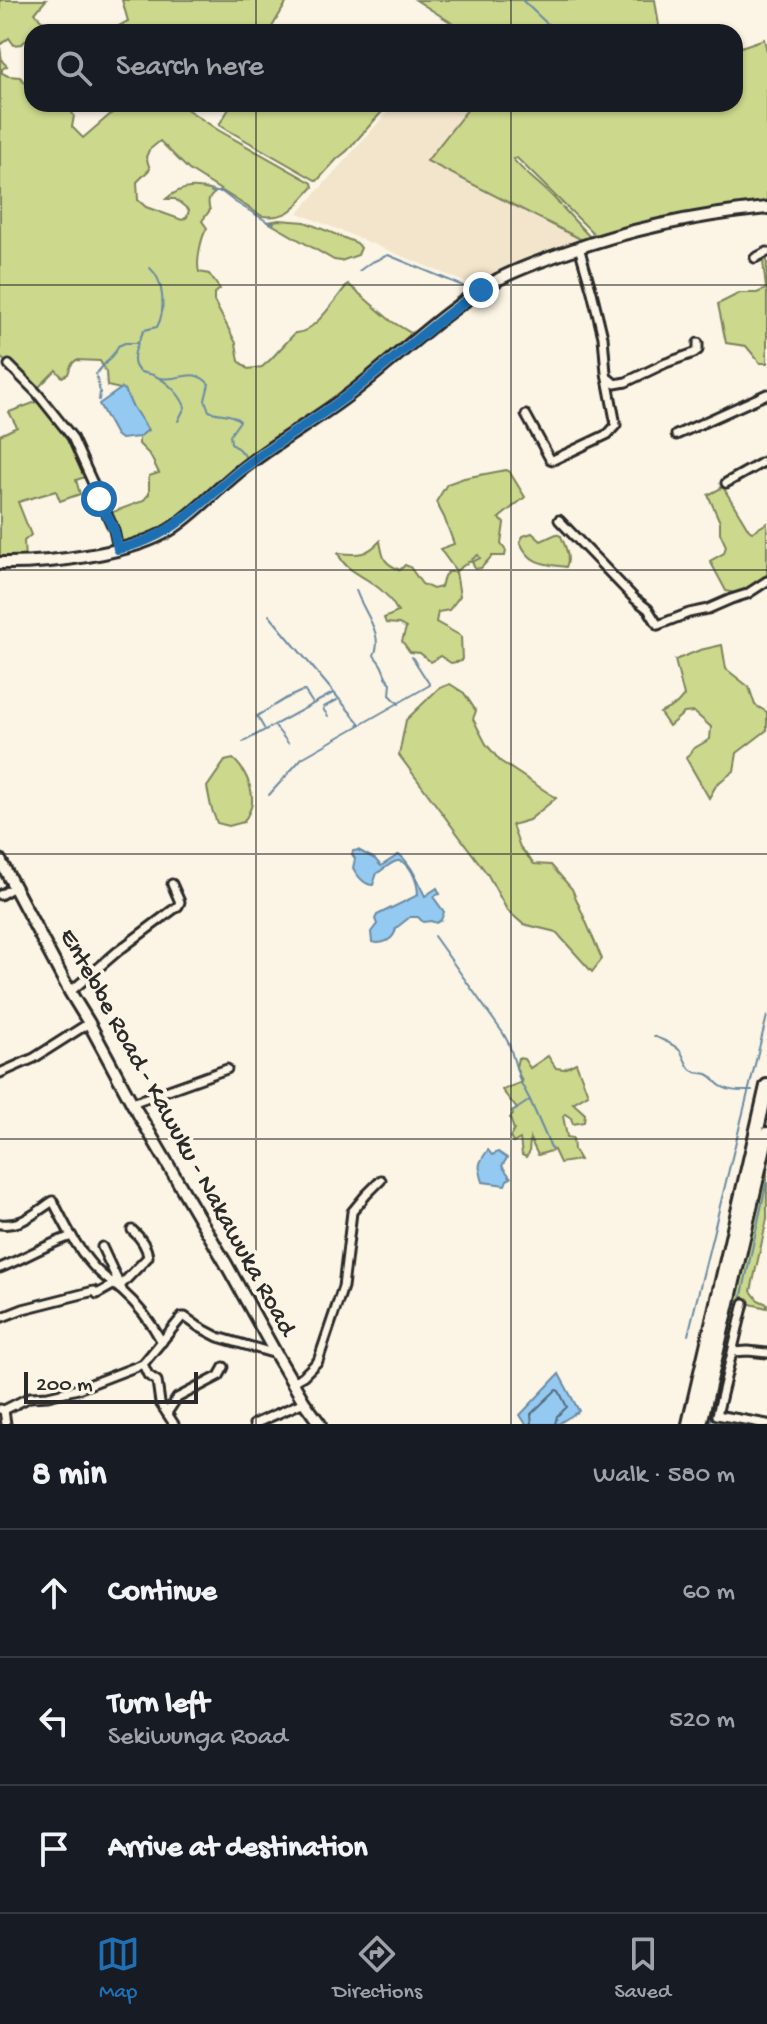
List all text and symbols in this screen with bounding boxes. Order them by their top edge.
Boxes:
search box [24,24,743,112]
icon: search [52,46,96,90]
text: Search here [116,51,264,86]
route end [463,272,499,308]
route start [81,481,117,517]
street label: Entebbe Road - Kawuku - Nakawuka Road [51,924,302,1344]
scale bar [24,1368,198,1404]
text: 200 m [36,1373,93,1399]
text: 8 min [32,1456,106,1496]
text: Walk · 580 m [593,1461,735,1492]
icon: ahead [32,1571,76,1615]
text: Continue [108,1576,217,1611]
text: 60 m [682,1578,735,1609]
text: Turn left [108,1688,209,1723]
icon: left [32,1699,76,1743]
text: 520 m [669,1706,735,1737]
text: Sekiwunga Road [108,1723,288,1754]
icon: arrive [32,1827,76,1871]
text: Arrive at destination [108,1832,368,1867]
tab: Map [96,1932,140,2006]
tab: Directions [333,1932,422,2006]
tab: Saved [614,1932,671,2006]

